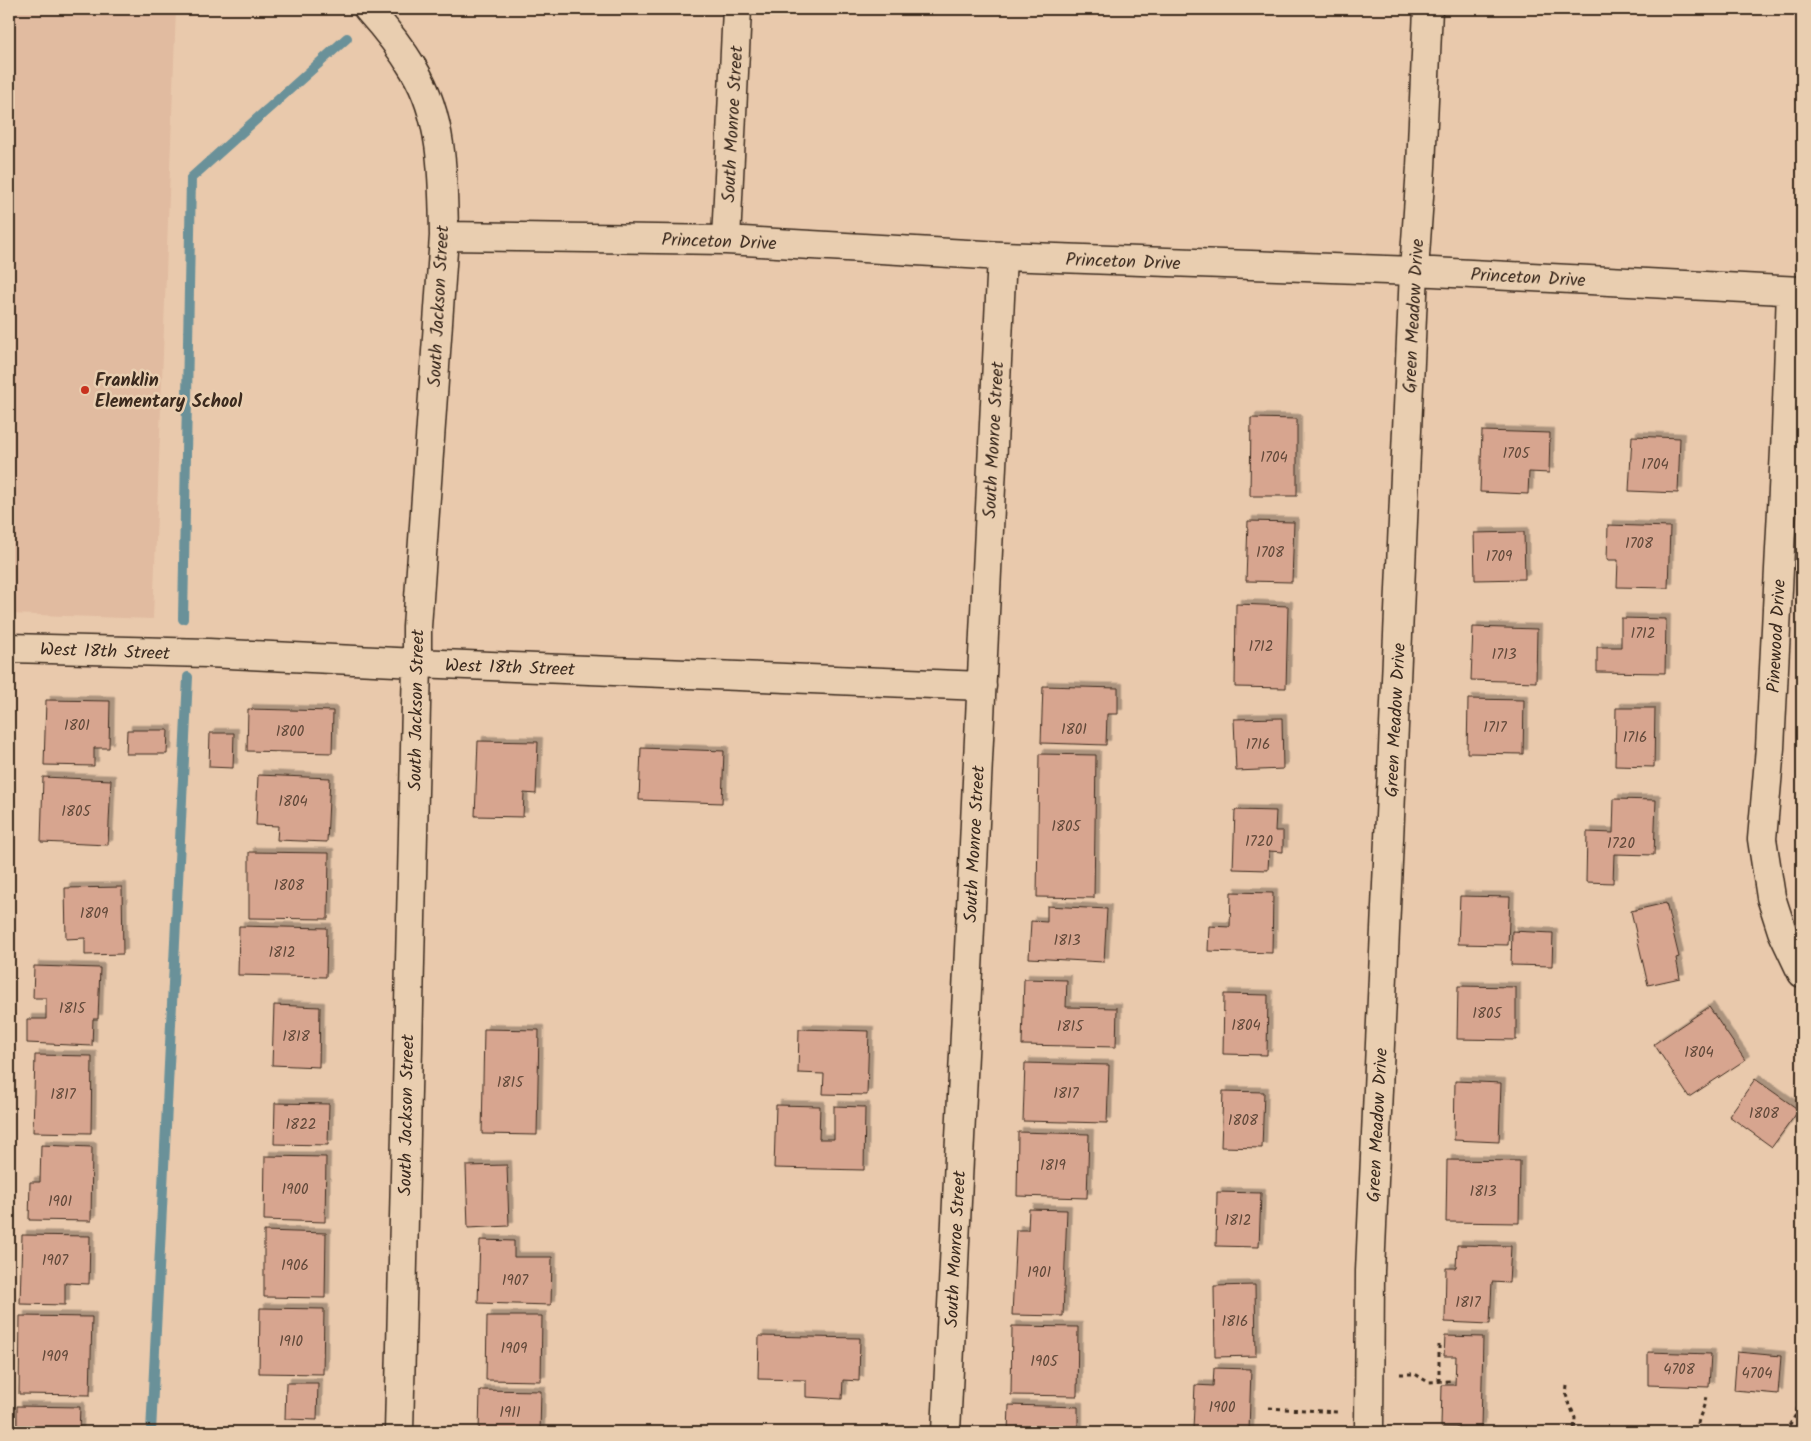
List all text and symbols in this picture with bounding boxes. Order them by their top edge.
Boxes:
street label: South Monroe Street [715,44,752,203]
street label: South Jackson Street [421,224,458,388]
street label: Princeton Drive [661,226,777,259]
street label: Green Meadow Drive [1396,238,1433,394]
street label: Princeton Drive [1065,246,1181,279]
street label: Princeton Drive [1470,261,1586,296]
street label: South Monroe Street [976,360,1013,519]
place label: Franklin Elementary School [95,367,242,417]
marker: Franklin Elementary School [79,384,91,396]
house number: 1705 [1502,442,1531,466]
house number: 1704 [1260,446,1288,470]
house number: 1704 [1641,453,1669,477]
house number: 1708 [1625,532,1654,556]
house number: 1708 [1256,541,1285,565]
house number: 1709 [1486,545,1513,569]
street label: Pinewood Drive [1760,578,1795,694]
house number: 1712 [1630,622,1656,646]
street label: South Jackson Street [402,628,433,791]
house number: 1712 [1248,635,1274,659]
street label: West 18th Street [39,636,171,669]
street label: Green Meadow Drive [1378,642,1415,798]
house number: 1713 [1492,643,1517,667]
street label: West 18th Street [444,652,576,685]
house number: 1801 [64,714,90,738]
house number: 1717 [1483,716,1508,740]
house number: 1801 [1061,718,1087,742]
house number: 1800 [276,720,305,744]
house number: 1716 [1623,726,1647,750]
house number: 1716 [1246,733,1270,757]
street label: South Monroe Street [957,764,994,923]
house number: 1804 [278,790,308,814]
house number: 1805 [61,800,92,824]
house number: 1805 [1051,815,1082,839]
house number: 1720 [1245,830,1273,854]
house number: 1720 [1607,832,1635,856]
house number: 1808 [274,874,305,898]
house number: 1809 [80,902,109,926]
house number: 1813 [1053,929,1081,953]
house number: 1812 [268,941,296,965]
house number: 1815 [59,997,86,1021]
house number: 1805 [1472,1002,1503,1026]
house number: 1804 [1231,1014,1261,1038]
house number: 1815 [1057,1015,1084,1039]
house number: 1818 [282,1025,311,1049]
street label: South Jackson Street [392,1033,423,1196]
house number: 1804 [1684,1041,1714,1065]
street label: Green Meadow Drive [1360,1047,1397,1203]
house number: 1815 [497,1071,524,1095]
house number: 1817 [1053,1082,1080,1106]
house number: 1817 [50,1083,77,1107]
house number: 1808 [1749,1102,1780,1126]
house number: 1808 [1228,1109,1259,1133]
house number: 1822 [285,1113,317,1137]
house number: 1819 [1040,1154,1067,1178]
street label: South Monroe Street [938,1169,975,1328]
house number: 1900 [281,1178,309,1202]
house number: 1813 [1469,1180,1497,1204]
house number: 1901 [48,1190,72,1214]
house number: 1812 [1224,1209,1252,1233]
house number: 1907 [42,1249,69,1273]
house number: 1906 [281,1254,309,1278]
house number: 1901 [1027,1261,1051,1285]
house number: 1907 [502,1269,529,1293]
house number: 1817 [1455,1291,1482,1315]
house number: 1816 [1222,1310,1248,1334]
house number: 1910 [279,1330,304,1354]
house number: 1909 [501,1337,528,1361]
house number: 1909 [42,1345,69,1369]
house number: 1905 [1030,1350,1059,1374]
house number: 4708 [1663,1358,1696,1382]
house number: 4704 [1742,1362,1772,1386]
house number: 1900 [1208,1396,1236,1420]
house number: 1911 [499,1401,521,1425]

